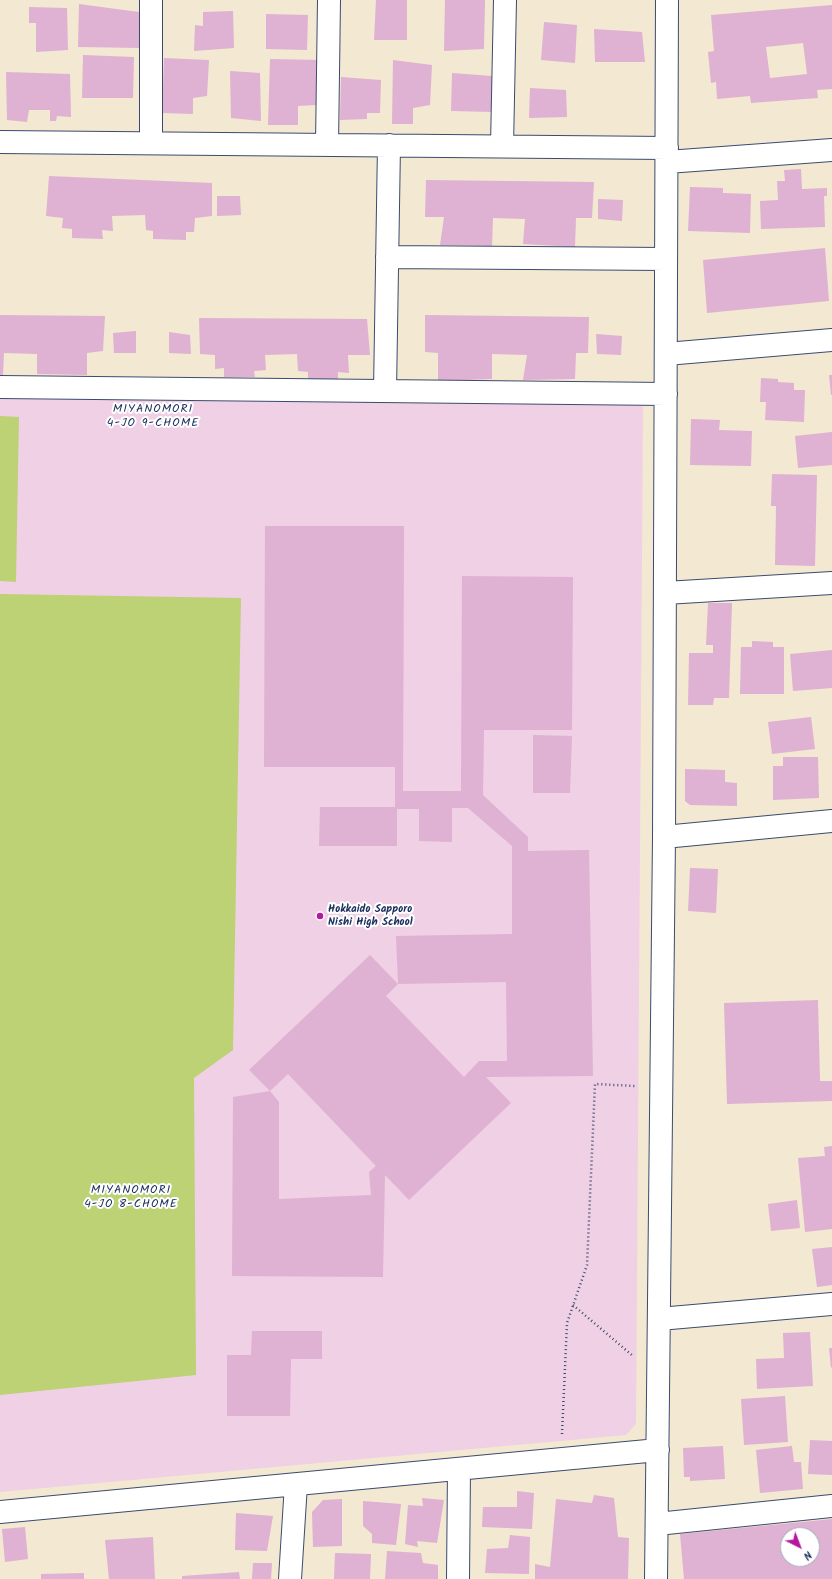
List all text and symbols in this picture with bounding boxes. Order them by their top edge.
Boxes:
district label: MIYANOMORI 4-JO 9-CHOME [107,403,199,431]
place label: Hokkaido Sapporo Nishi High School [328,903,413,929]
marker: Hokkaido Sapporo Nishi High School [315,911,325,921]
district label: MIYANOMORI 4-JO 8-CHOME [84,1184,178,1212]
north arrow [780,1527,820,1567]
text: N [799,1546,816,1564]

